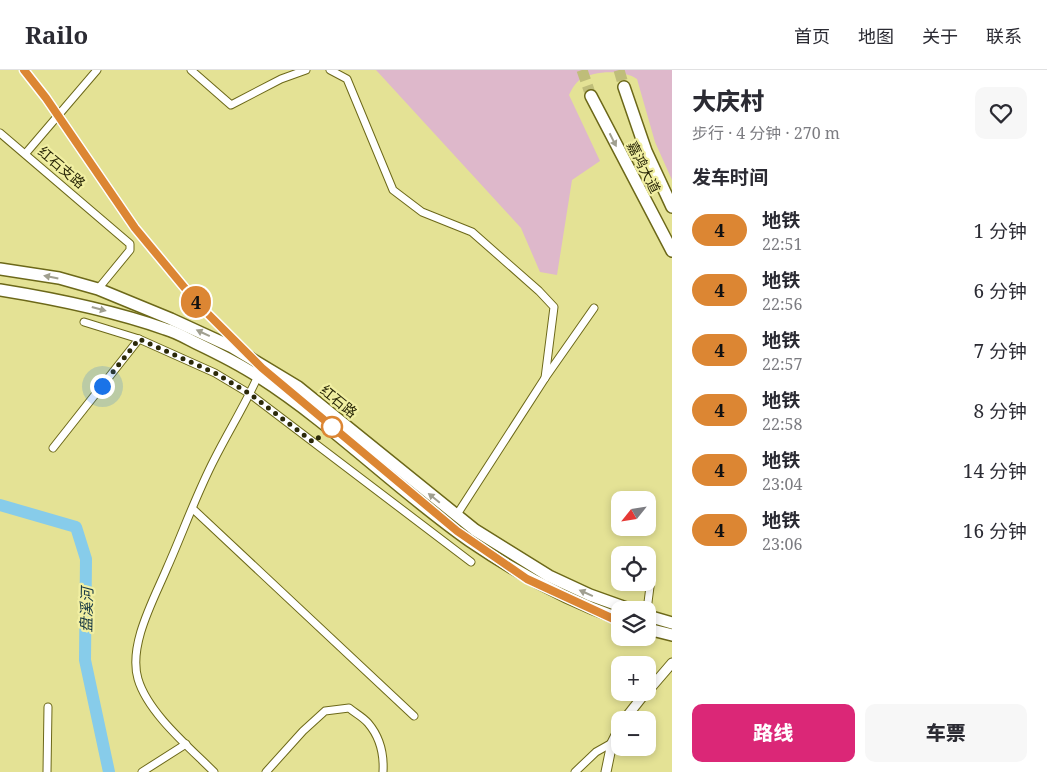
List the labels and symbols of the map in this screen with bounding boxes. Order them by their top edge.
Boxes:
one-way arrow [609,132,617,147]
street label: 嘉鸿大道 [623,138,665,196]
street label: 红石支路 [34,142,90,192]
one-way arrow [43,273,58,281]
line badge: 4 [180,286,212,318]
one-way arrow [92,306,107,314]
one-way arrow [196,329,210,337]
your location [90,374,115,399]
street label: 红石路 [317,380,361,422]
unlabelled marker [321,416,343,438]
north arrow [611,491,656,536]
one-way arrow [427,493,440,504]
water label: 盘溪河 [76,584,96,633]
one-way arrow [579,588,593,596]

